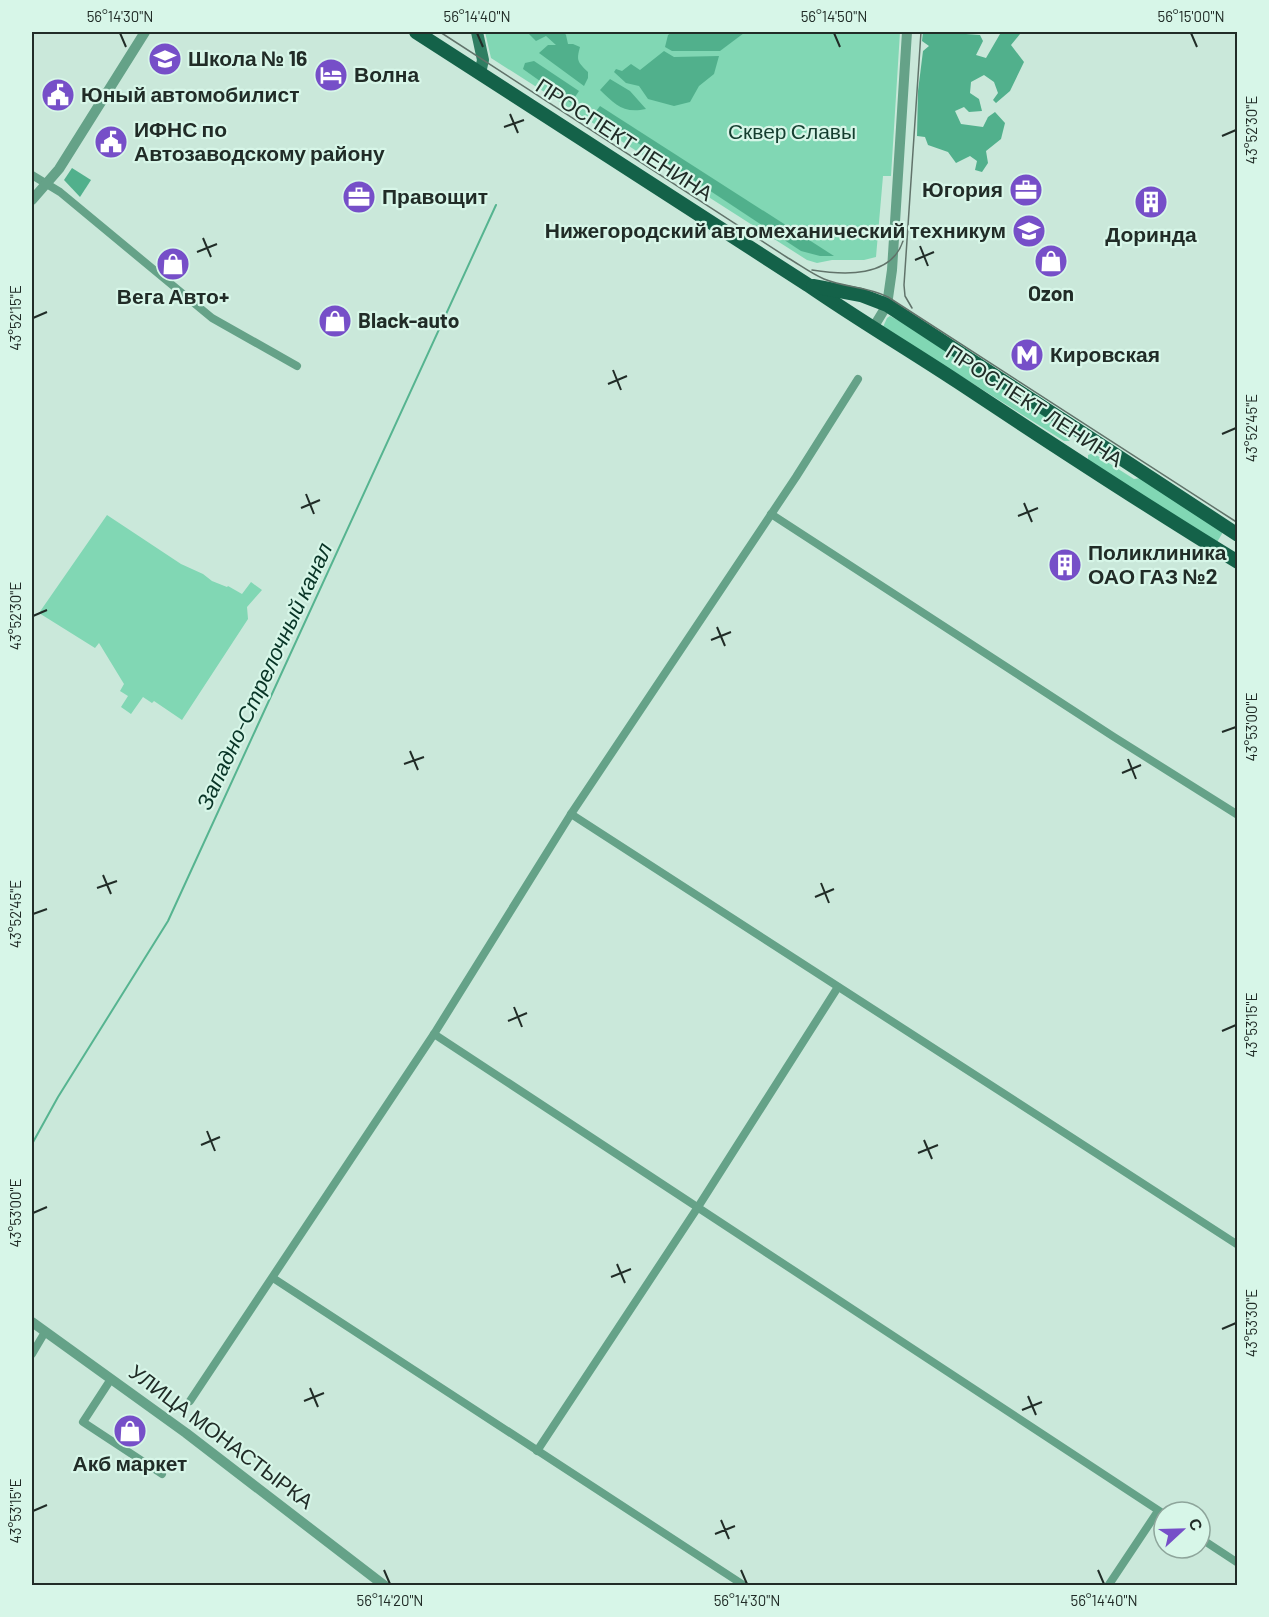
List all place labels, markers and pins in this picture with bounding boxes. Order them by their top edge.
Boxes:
school or university icon: Школа № 16 [147,41,183,77]
place label: Школа № 16 [188,45,307,70]
hotel icon: Волна [313,57,349,93]
place label: Волна [354,61,419,86]
public building icon: Юный автомобилист [40,77,76,113]
place label: Юный автомобилист [81,81,299,106]
place label: ИФНС по Автозаводскому району [134,116,385,165]
public building icon: ИФНС по Автозаводскому району [93,124,129,160]
office icon: Югория [1008,172,1044,208]
place label: Югория [922,176,1003,201]
office icon: Правощит [341,179,377,215]
place label: Правощит [382,183,488,208]
building icon: Доринда [1133,184,1169,220]
school or university icon: Нижегородский автомеханический техникум [1011,213,1047,249]
place label: Нижегородский автомеханический техникум [545,217,1006,242]
place label: Доринда [1105,221,1197,246]
shop icon: Ozon [1033,243,1069,279]
shop icon: Вега Авто+ [155,246,191,282]
place label: Ozon [1028,280,1074,305]
place label: Вега Авто+ [117,283,229,308]
shop icon: Black-auto [317,303,353,339]
place label: Black-auto [358,307,459,332]
metro station icon: Кировская [1009,337,1045,373]
place label: Кировская [1050,341,1160,366]
place label: Поликлиника ОАО ГАЗ №2 [1088,539,1227,588]
building icon: Поликлиника ОАО ГАЗ №2 [1047,547,1083,583]
shop icon: Акб маркет [112,1413,148,1449]
place label: Акб маркет [73,1450,187,1475]

